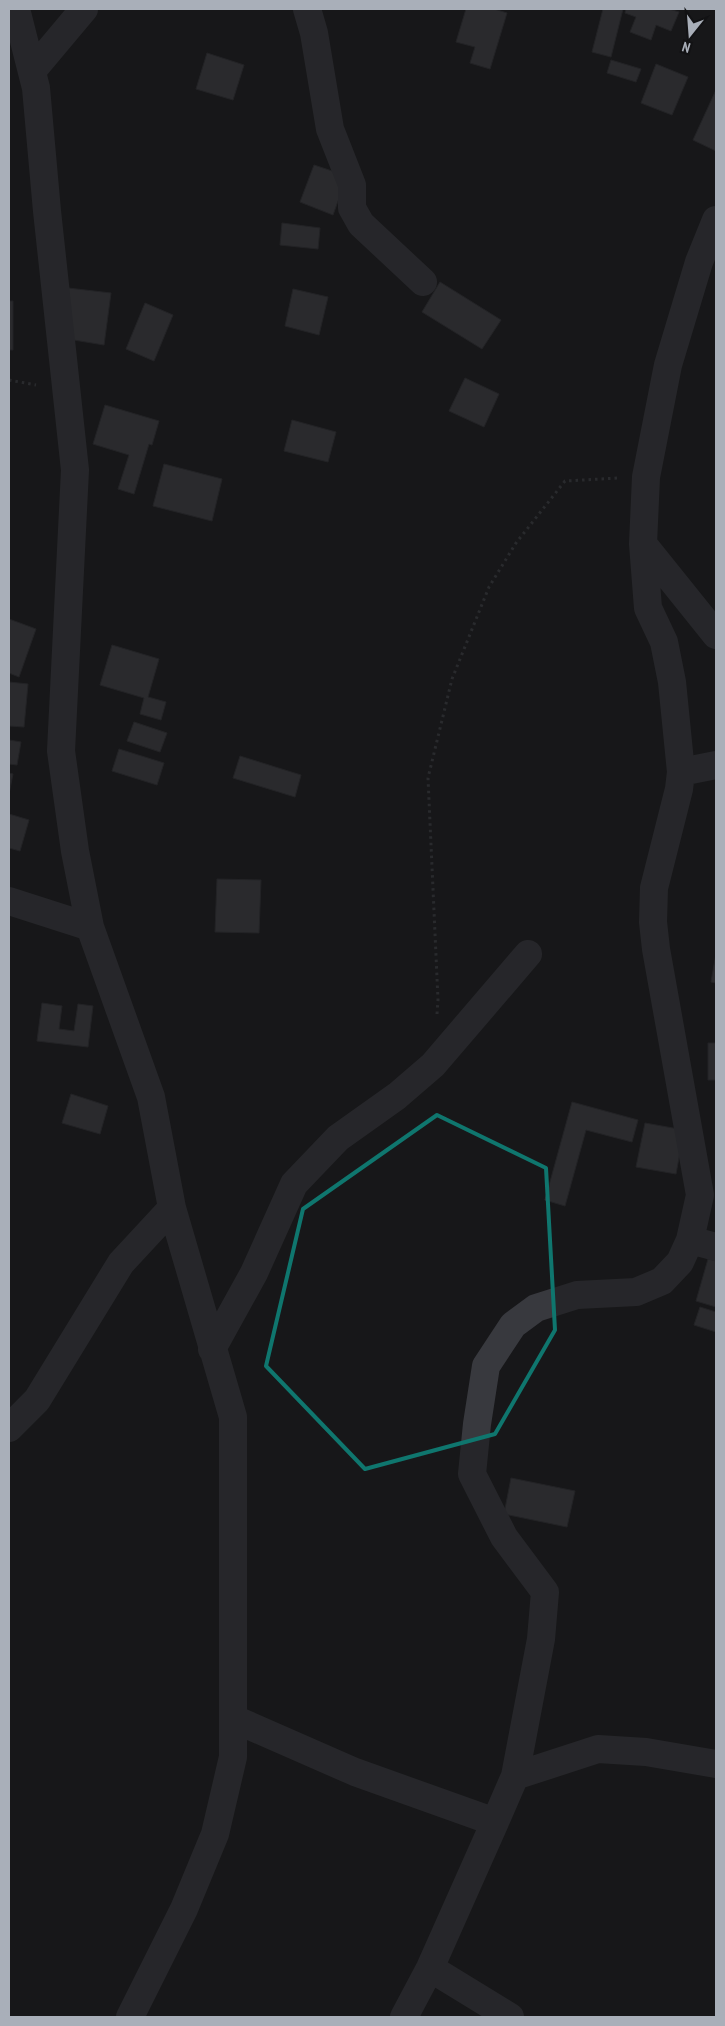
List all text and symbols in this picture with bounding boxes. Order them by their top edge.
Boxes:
north arrow [665,10,715,60]
text: N [680,38,692,57]

